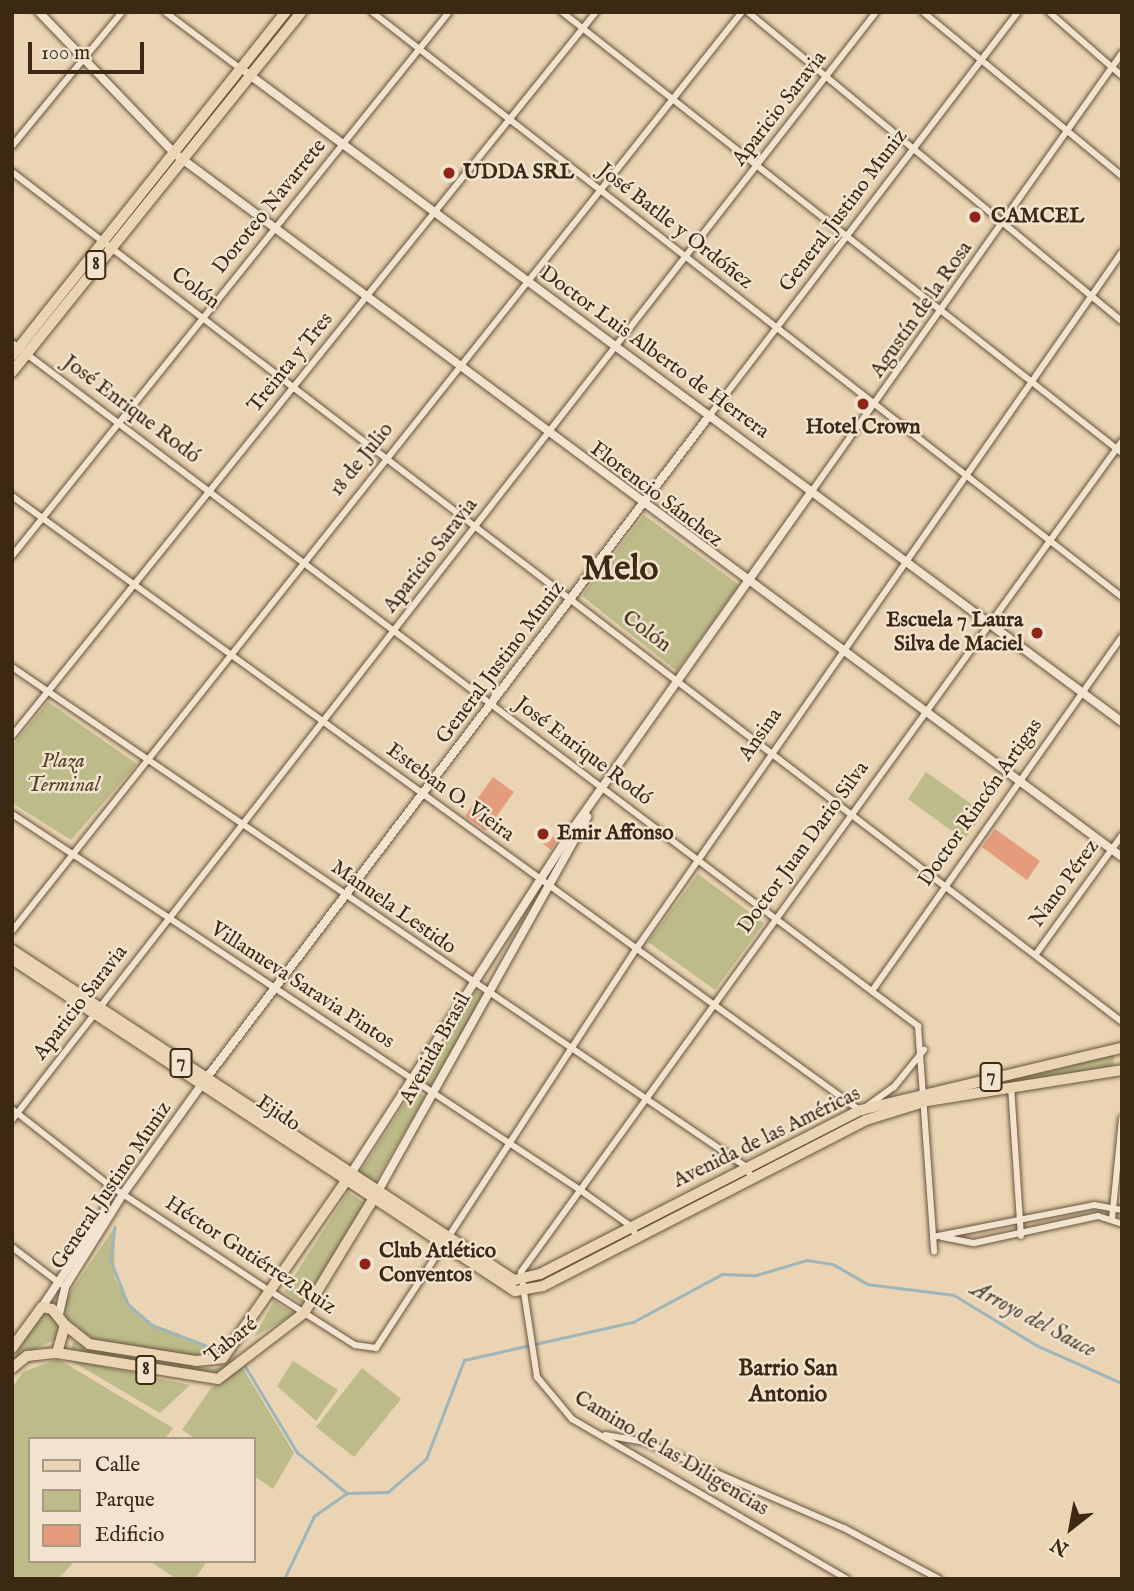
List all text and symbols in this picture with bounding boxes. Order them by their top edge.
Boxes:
scale bar [32,28,147,72]
text: 100 m [41,40,90,67]
street label: Aparicio Saravia [727,47,833,171]
street label: General Justino Muniz [775,125,913,297]
street label: Doroteo Navarrete [208,134,332,280]
street label: José Batlle y Ordóñez [592,159,758,295]
place label: UDDA SRL [463,160,574,186]
marker: UDDA SRL [441,165,457,181]
place label: CAMCEL [991,204,1084,230]
marker: CAMCEL [965,207,985,227]
street label: Agustín de la Rosa [866,237,978,383]
road number: 8 [84,249,108,280]
street label: Doctor Luis Alberto de Herrera [534,261,774,445]
street label: Colón [166,263,224,315]
street label: Treinta y Tres [243,308,339,418]
street label: José Enrique Rodó [57,350,205,470]
marker: Hotel Crown [855,396,871,412]
place label: Hotel Crown [806,415,920,441]
street label: 18 de Julio [325,418,399,502]
street label: Florencio Sánchez [585,437,727,553]
street label: Aparicio Saravia [378,494,484,618]
district label: Melo [582,549,658,591]
street label: General Justino Muniz [432,577,570,749]
street label: Colón [617,606,675,658]
place label: Escuela 7 Laura Silva de Maciel [886,608,1023,658]
marker: Escuela 7 Laura Silva de Maciel [1029,625,1045,641]
street label: José Enrique Rodó [509,692,657,812]
street label: Ansina [734,704,788,766]
street label: Doctor Rincón Artigas [914,714,1048,892]
street label: Esteban O. Vieira [381,738,519,848]
park label: Plaza Terminal [26,749,100,799]
street label: Doctor Juan Dario Silva [733,757,875,939]
place label: Emir Affonso [557,821,674,847]
marker: Emir Affonso [535,826,551,842]
street label: Nano Pérez [1025,835,1105,933]
street label: Manuela Lestido [325,855,461,961]
street label: Villanueva Saravia Pintos [205,917,399,1055]
street label: Aparicio Saravia [28,941,134,1065]
street label: Avenida Brasil [395,989,477,1109]
road number: 7 [169,1048,193,1078]
road number: 7 [979,1062,1003,1092]
street label: Avenida de las Américas [669,1082,865,1194]
street label: Ejido [251,1090,305,1138]
street label: General Justino Muniz [46,1097,178,1275]
street label: Héctor Gutiérrez Ruiz [160,1191,340,1321]
place label: Club Atlético Conventos [379,1239,496,1289]
marker: Club Atlético Conventos [357,1256,373,1272]
water label: Arroyo del Sauce [966,1275,1100,1365]
street label: Tabaré [201,1312,263,1370]
road number: 8 [134,1354,158,1386]
district label: Barrio San Antonio [738,1355,838,1409]
street label: Camino de las Diligencias [569,1386,773,1522]
legend [28,1437,256,1563]
text: Calle [95,1452,140,1479]
text: Parque [95,1487,155,1514]
north arrow [1036,1493,1106,1563]
text: Edificio [95,1522,164,1549]
text: N [1047,1531,1073,1561]

